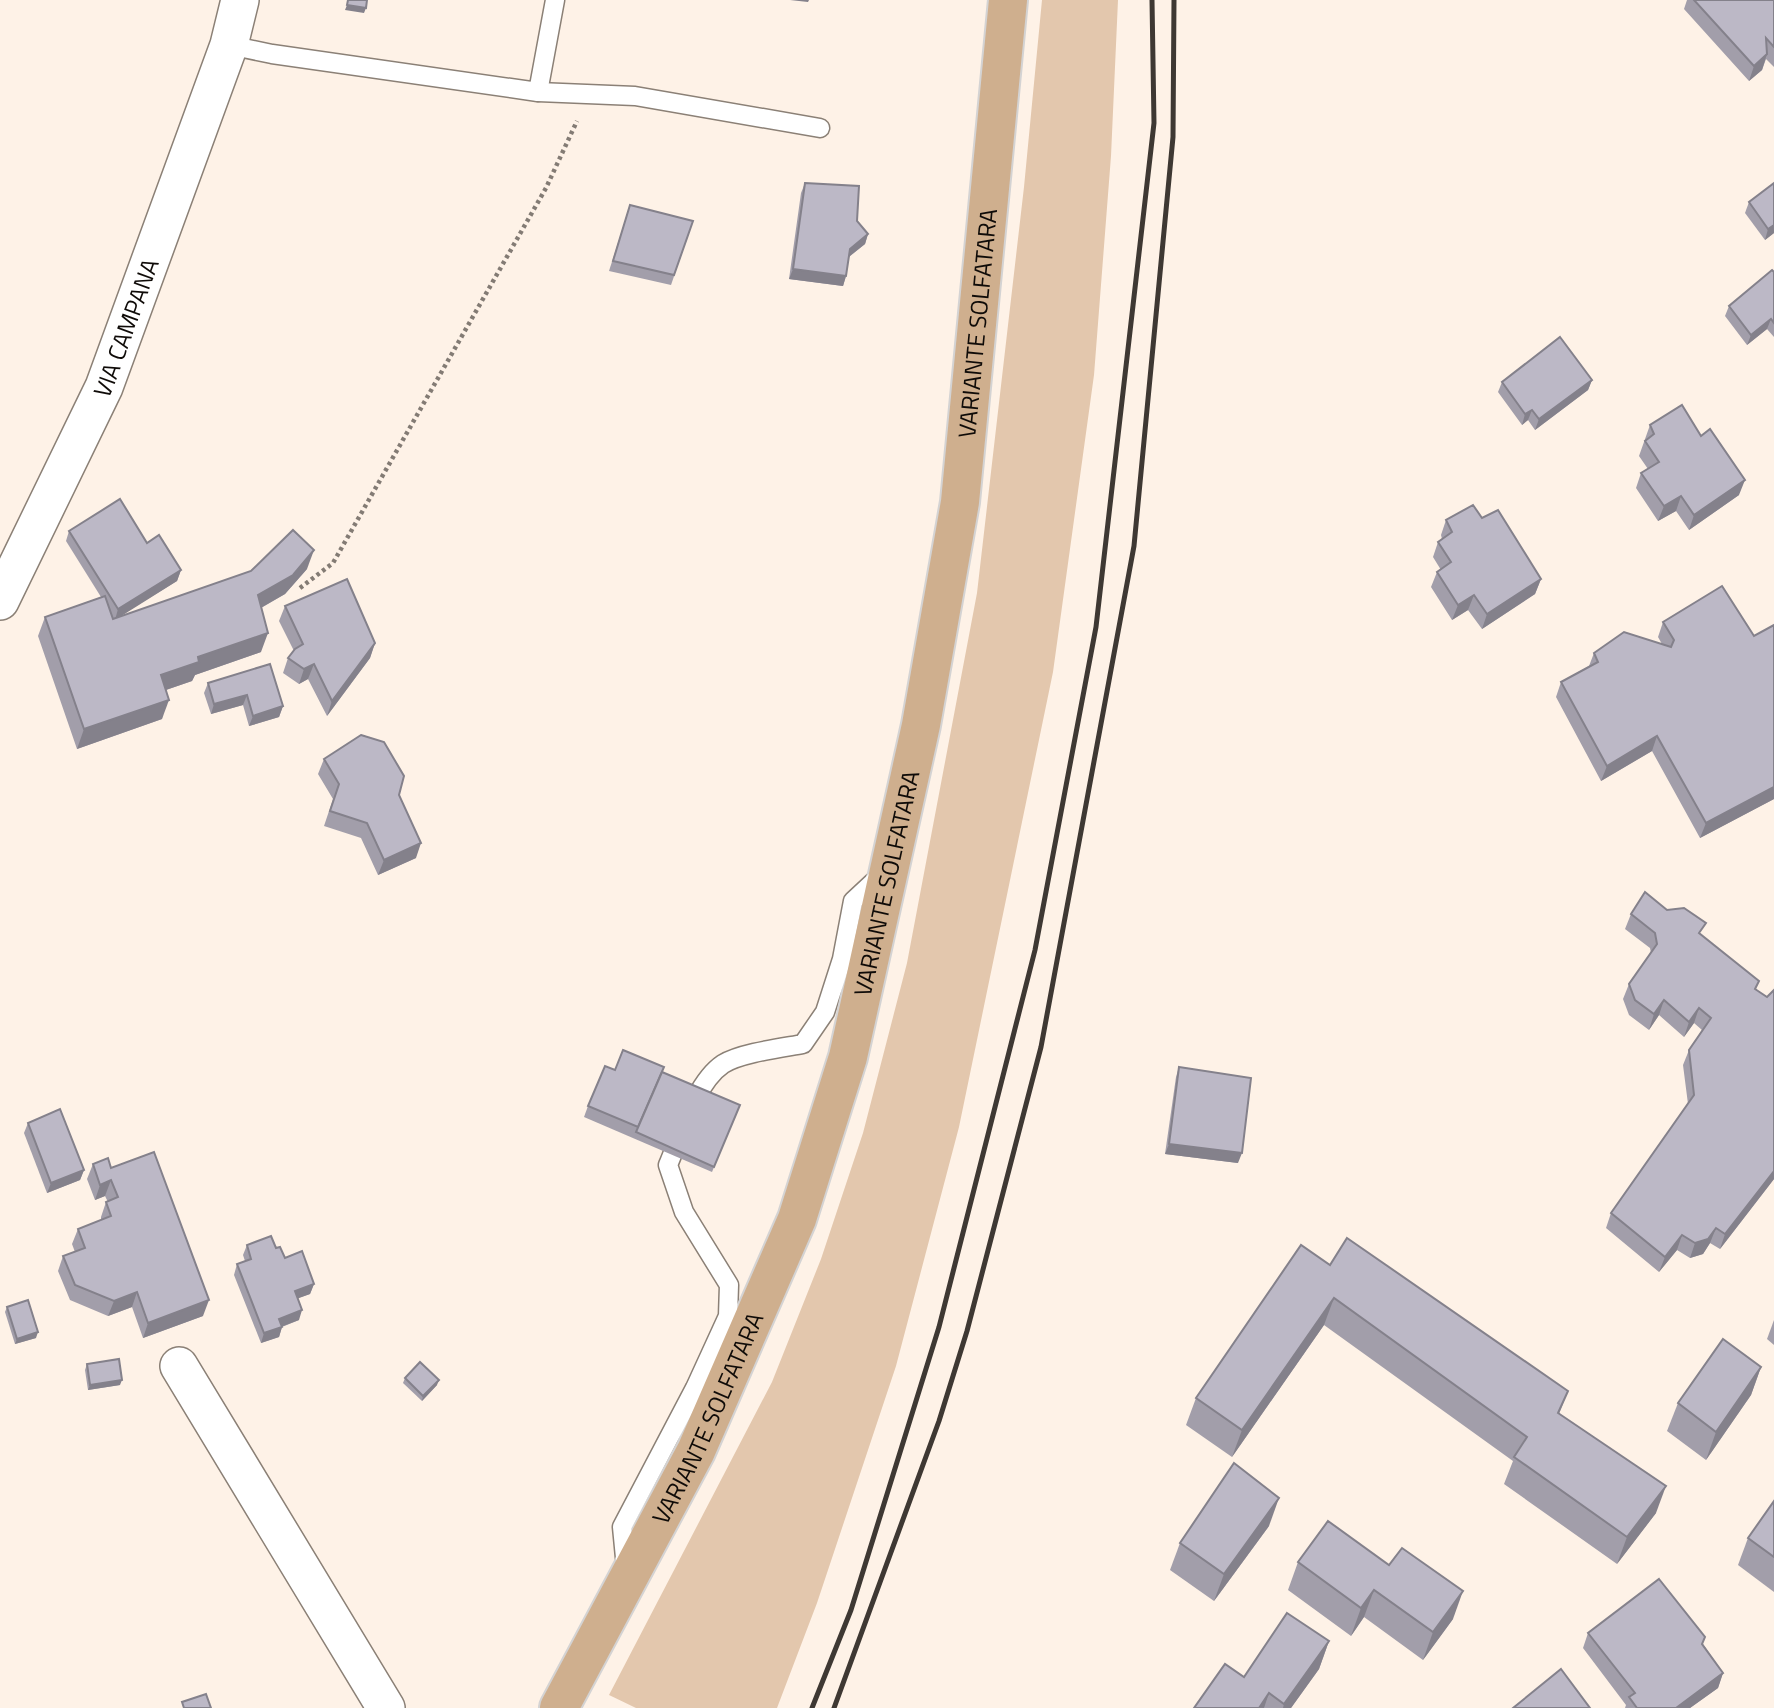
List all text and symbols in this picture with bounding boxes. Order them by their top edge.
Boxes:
street label: VARIANTE SOLFATARA [948,207,1006,440]
street label: VIA CAMPANA [84,253,168,404]
street label: VARIANTE SOLFATARA [844,767,928,1000]
street label: VARIANTE SOLFATARA [642,1306,772,1530]

